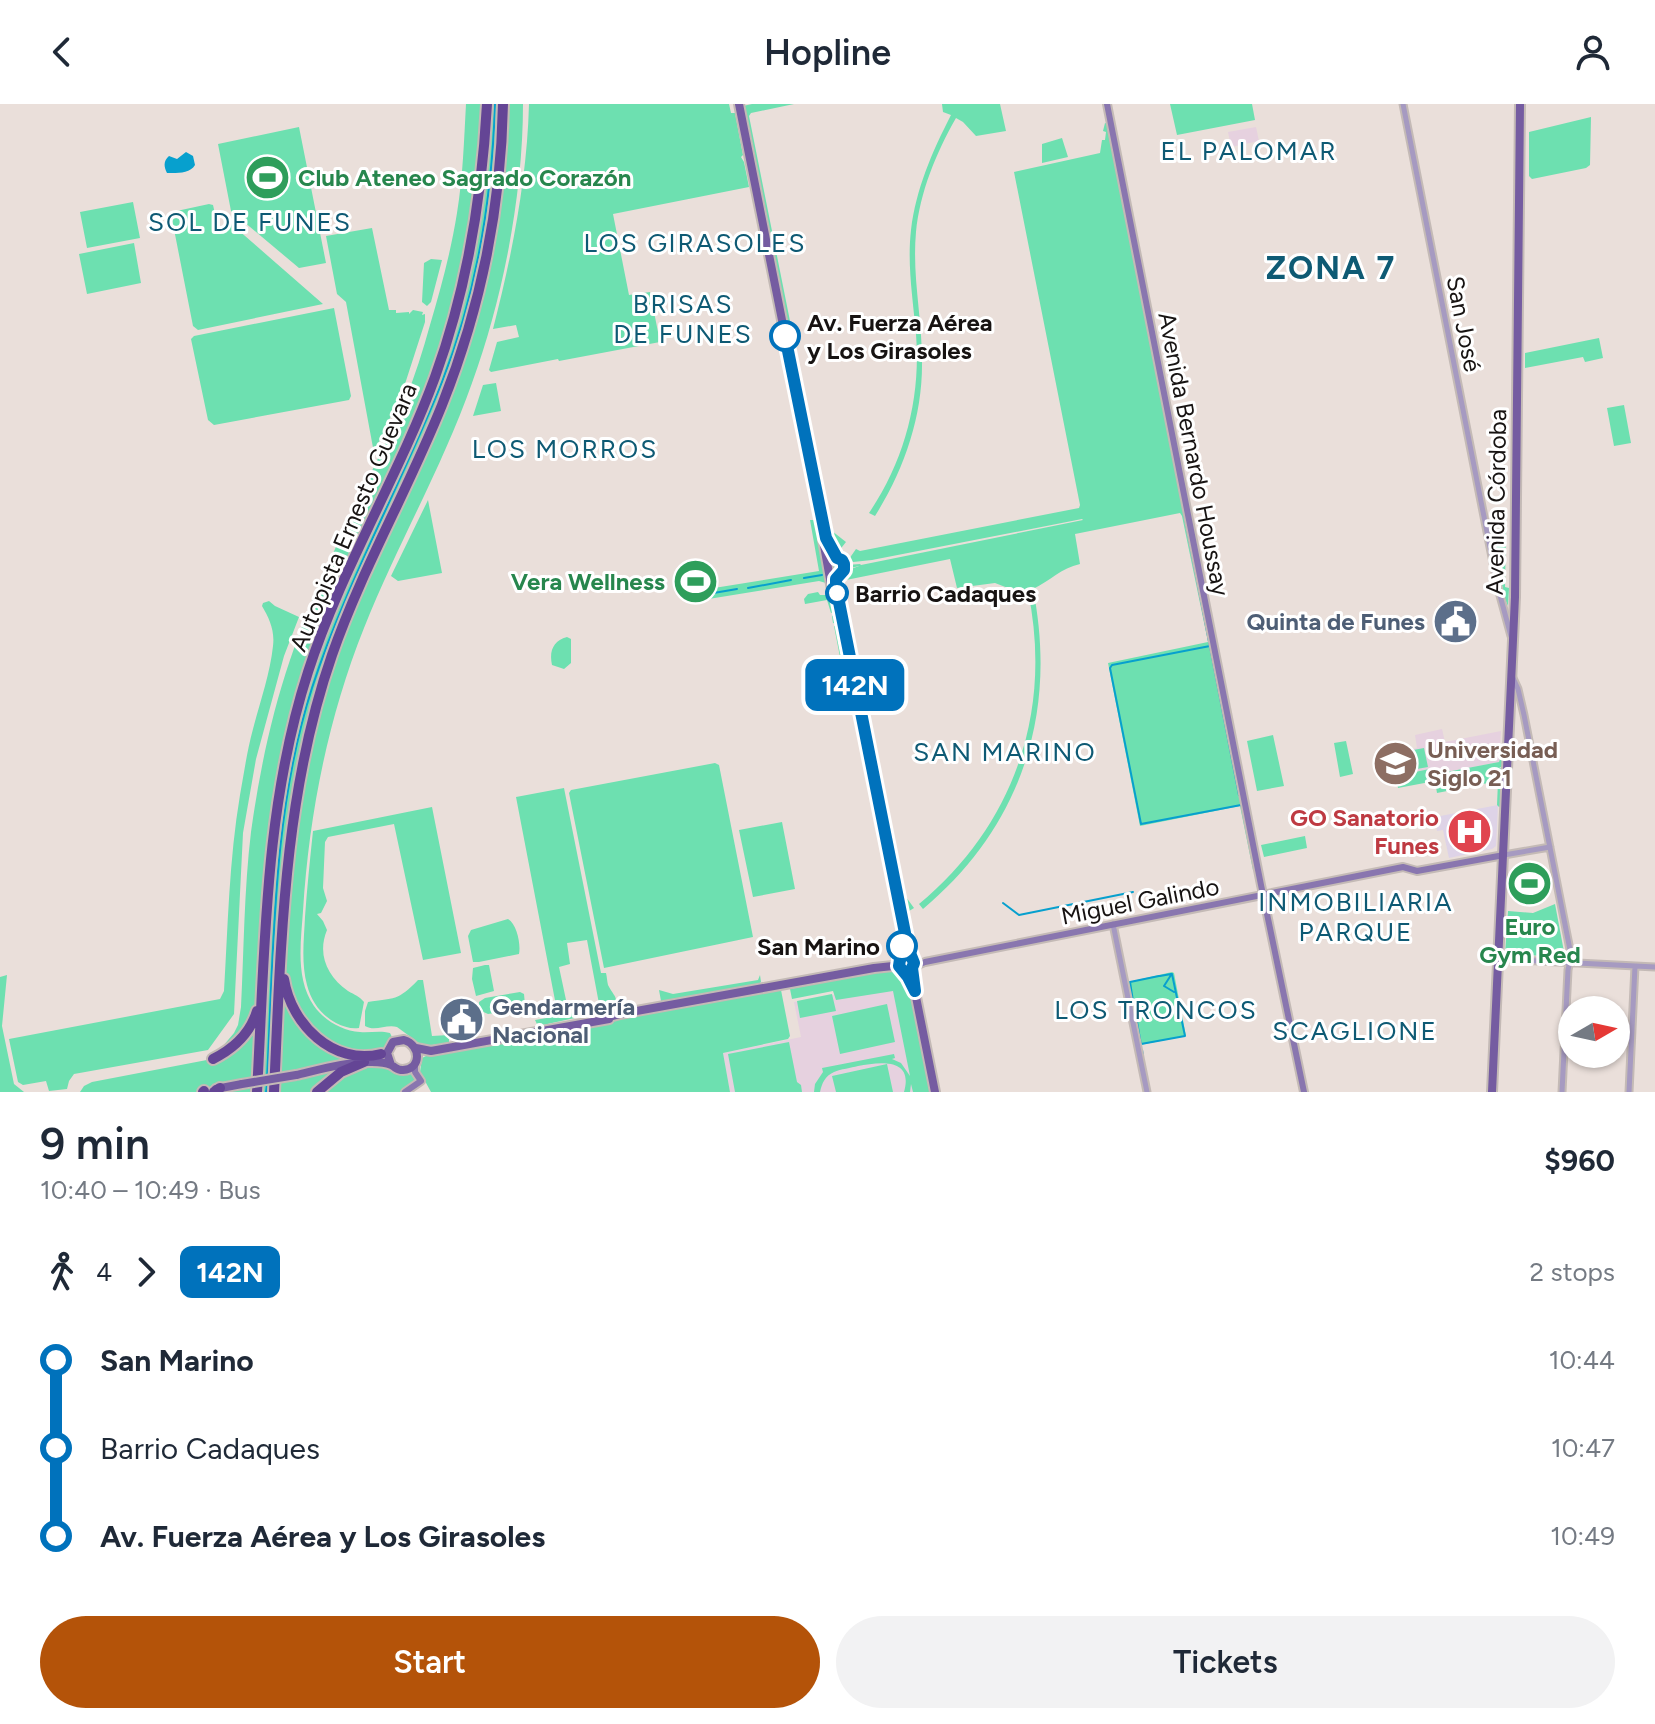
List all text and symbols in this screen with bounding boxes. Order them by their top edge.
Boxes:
icon: back [40,30,84,74]
icon: person [1571,30,1615,74]
text: Hopline [764,31,891,74]
district label: EL PALOMAR [1160,135,1338,167]
sports icon: Club Ateneo Sagrado Corazón [243,153,291,201]
place label: Club Ateneo Sagrado Corazón [298,163,631,192]
district label: SOL DE FUNES [148,206,352,238]
district label: LOS GIRASOLES [584,227,806,259]
district label: ZONA 7 [1266,249,1396,287]
street label: San José [1441,274,1487,374]
district label: BRISAS DE FUNES [613,288,753,350]
place label: Av. Fuerza Aérea y Los Girasoles [807,308,993,365]
street label: Avenida Bernardo Houssay [1152,310,1236,599]
marker: Av. Fuerza Aérea y Los Girasoles [770,321,800,351]
street label: Autopista Ernesto Guevara [283,378,423,656]
street label: Avenida Córdoba [1480,409,1512,595]
district label: LOS MORROS [472,433,658,465]
sports icon: Vera Wellness [672,557,720,605]
place label: Vera Wellness [511,567,665,596]
place label: Barrio Cadaques [855,579,1036,608]
marker: Barrio Cadaques [826,582,848,604]
public building icon: Quinta de Funes [1432,597,1480,645]
place label: Quinta de Funes [1246,607,1425,636]
line badge: 142N [799,659,911,711]
text: 142N [821,668,889,702]
place label: Universidad Siglo 21 [1427,735,1558,792]
district label: SAN MARINO [913,736,1097,768]
school or university icon: Universidad Siglo 21 [1372,739,1420,787]
place label: GO Sanatorio Funes [1290,803,1439,860]
hospital icon: GO Sanatorio Funes [1446,807,1494,855]
sports icon: Euro Gym Red [1506,860,1554,908]
street label: Miguel Galindo [1059,871,1221,931]
district label: INMOBILIARIA PARQUE [1258,886,1454,948]
place label: Euro Gym Red [1479,912,1581,969]
marker: San Marino [887,931,917,961]
place label: San Marino [757,932,880,961]
place label: Gendarmería Nacional [492,992,635,1049]
district label: LOS TRONCOS [1054,994,1258,1026]
public building icon: Gendarmería Nacional [437,996,485,1044]
north arrow [1558,996,1630,1068]
map controls [1558,996,1630,1068]
district label: SCAGLIONE [1272,1015,1438,1047]
text: 9 min [40,1117,150,1170]
text: $960 [1544,1142,1615,1179]
text: 10:40 – 10:49 · Bus [40,1174,261,1206]
icon: walk [40,1250,84,1294]
icon: forward [124,1250,168,1294]
text: 142N [196,1255,264,1289]
text: 4 [96,1256,112,1288]
text: 2 stops [1530,1256,1615,1288]
text: San Marino [100,1342,254,1379]
text: 10:44 [1549,1344,1615,1376]
text: Barrio Cadaques [100,1430,320,1467]
text: 10:47 [1551,1432,1615,1464]
text: Av. Fuerza Aérea y Los Girasoles [100,1518,545,1555]
text: 10:49 [1550,1520,1615,1552]
button: Start [40,1616,820,1708]
button: Tickets [836,1616,1615,1708]

